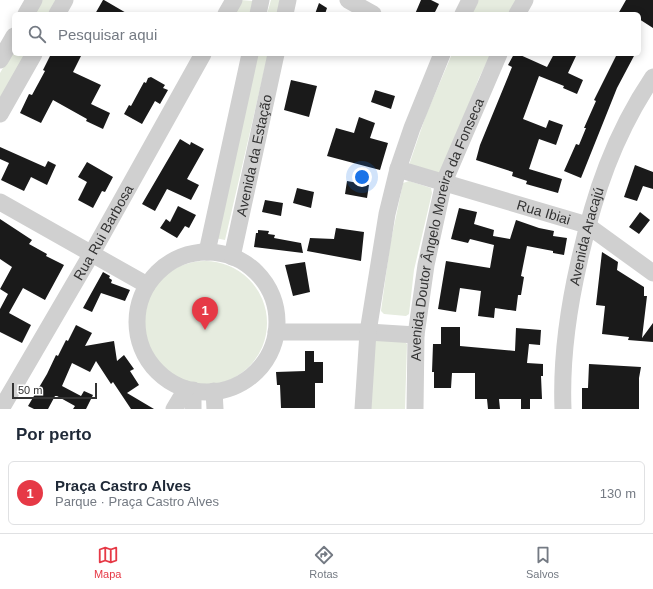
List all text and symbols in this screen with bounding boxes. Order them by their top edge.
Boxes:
search box [12,12,641,56]
icon: search [26,23,48,45]
text: Pesquisar aqui [58,26,157,43]
street label: Avenida da Estação [233,93,275,218]
street label: Avenida Doutor Ângelo Moreira da Fonseca [408,95,487,361]
your location [352,167,372,187]
street label: Rua Rui Barbosa [70,182,136,283]
street label: Avenida Aracajú [566,185,607,287]
street label: Rua Ibiai [515,197,573,228]
pin: 1 [192,297,218,330]
scale bar [12,381,97,400]
text: 50 m [18,384,42,396]
text: Por perto [16,425,92,444]
text: Praça Castro Alves [55,477,191,494]
text: 1 [26,486,34,501]
text: 130 m [600,486,636,501]
text: Parque · Praça Castro Alves [55,494,219,509]
tab: Mapa [94,544,121,580]
tab: Rotas [309,544,338,580]
tab: Salvos [526,544,559,580]

